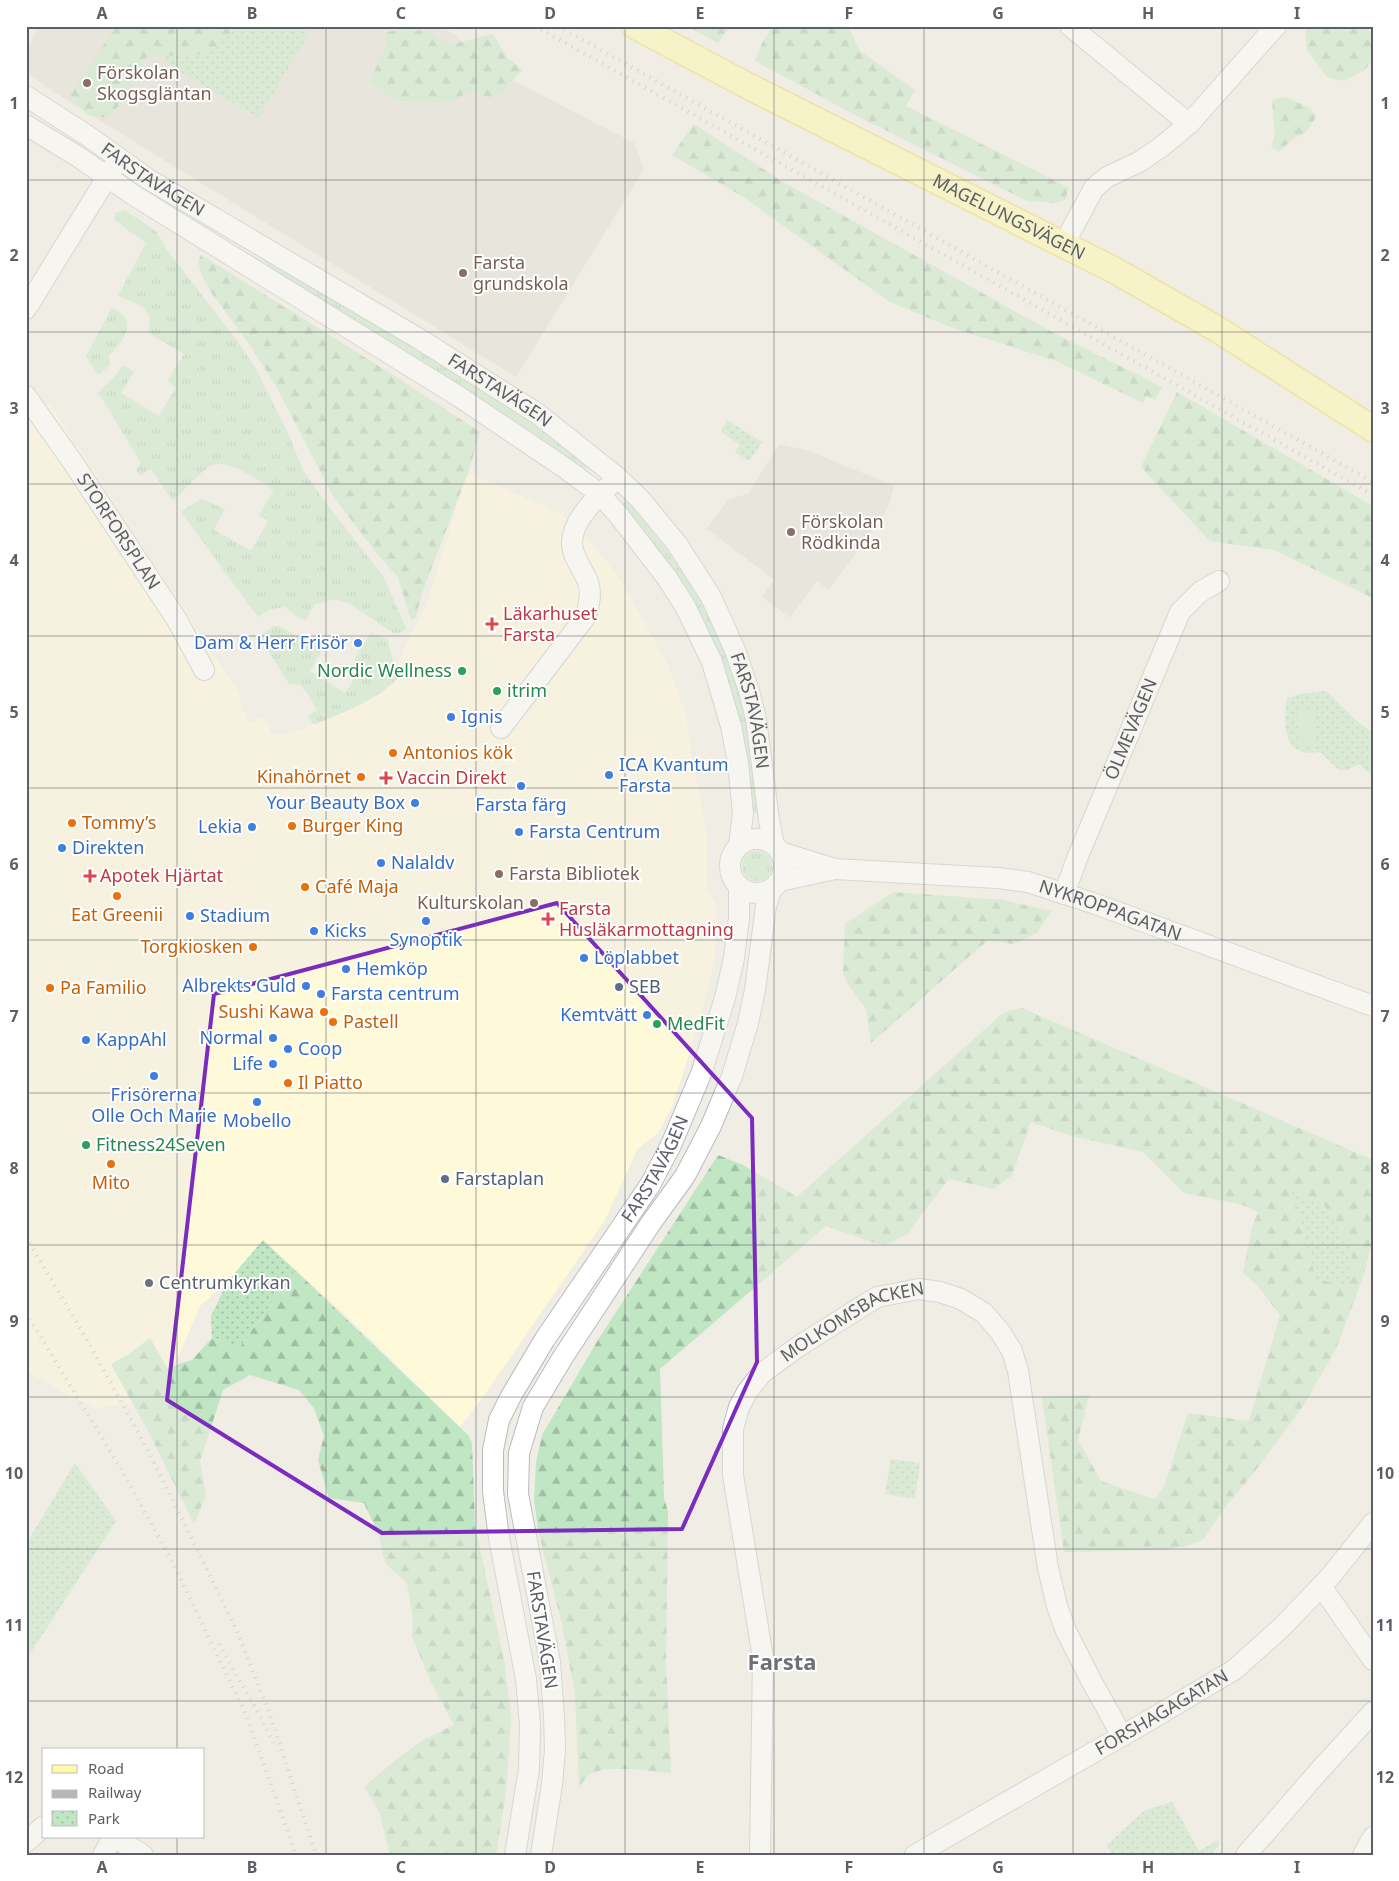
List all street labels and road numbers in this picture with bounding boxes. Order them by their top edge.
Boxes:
street label: FARSTAVÄGEN [97,136,210,221]
street label: MAGELUNGSVÄGEN [929,168,1090,265]
street label: FARSTAVÄGEN [444,347,558,432]
street label: STORFORSPLAN [72,468,166,594]
street label: FARSTAVÄGEN [726,649,775,770]
street label: ÖLMEVÄGEN [1098,674,1162,783]
street label: NYKROPPAGATAN [1036,873,1185,946]
street label: FARSTAVÄGEN [615,1111,693,1227]
street label: MOLKOMSBACKEN [775,1275,926,1367]
street label: FARSTAVÄGEN [522,1569,564,1691]
street label: FORSHAGAGATAN [1090,1663,1232,1760]

